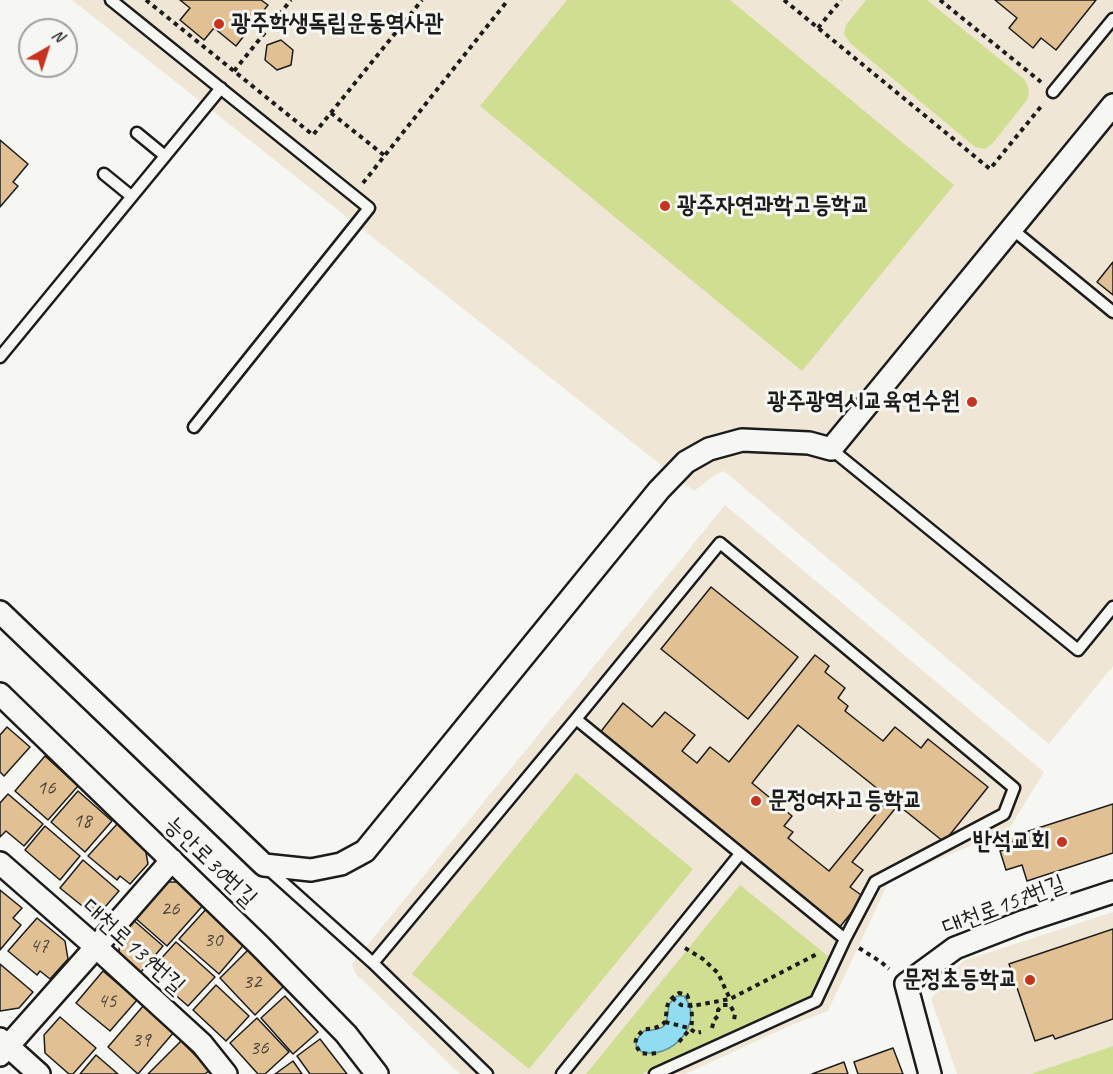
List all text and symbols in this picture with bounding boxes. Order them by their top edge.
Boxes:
place label: 광주학생독립운동역사관 [231,10,443,38]
marker: 광주학생독립운동역사관 [212,17,226,31]
north arrow [18,18,78,78]
text: N [48,25,68,46]
place label: 광주자연과학고등학교 [677,192,870,220]
marker: 광주자연과학고등학교 [658,199,672,213]
place label: 광주광역시교육연수원 [767,388,960,416]
marker: 광주광역시교육연수원 [965,395,979,409]
house number: 16 [37,775,55,801]
place label: 문정여자고등학교 [768,787,922,815]
marker: 문정여자고등학교 [749,794,763,808]
house number: 18 [73,808,91,834]
street label: 능안로30번길 [157,811,263,913]
place label: 반석교회 [973,828,1050,856]
marker: 반석교회 [1055,835,1069,849]
street label: 대천로157번길 [939,869,1069,943]
street label: 대천로139번길 [75,893,191,1001]
house number: 26 [161,896,179,922]
house number: 30 [204,927,222,953]
house number: 47 [30,933,48,959]
place label: 문정초등학교 [902,966,1018,994]
house number: 32 [243,969,261,995]
marker: 문정초등학교 [1023,973,1037,987]
house number: 45 [98,988,116,1014]
house number: 39 [132,1027,150,1053]
house number: 36 [250,1035,268,1061]

